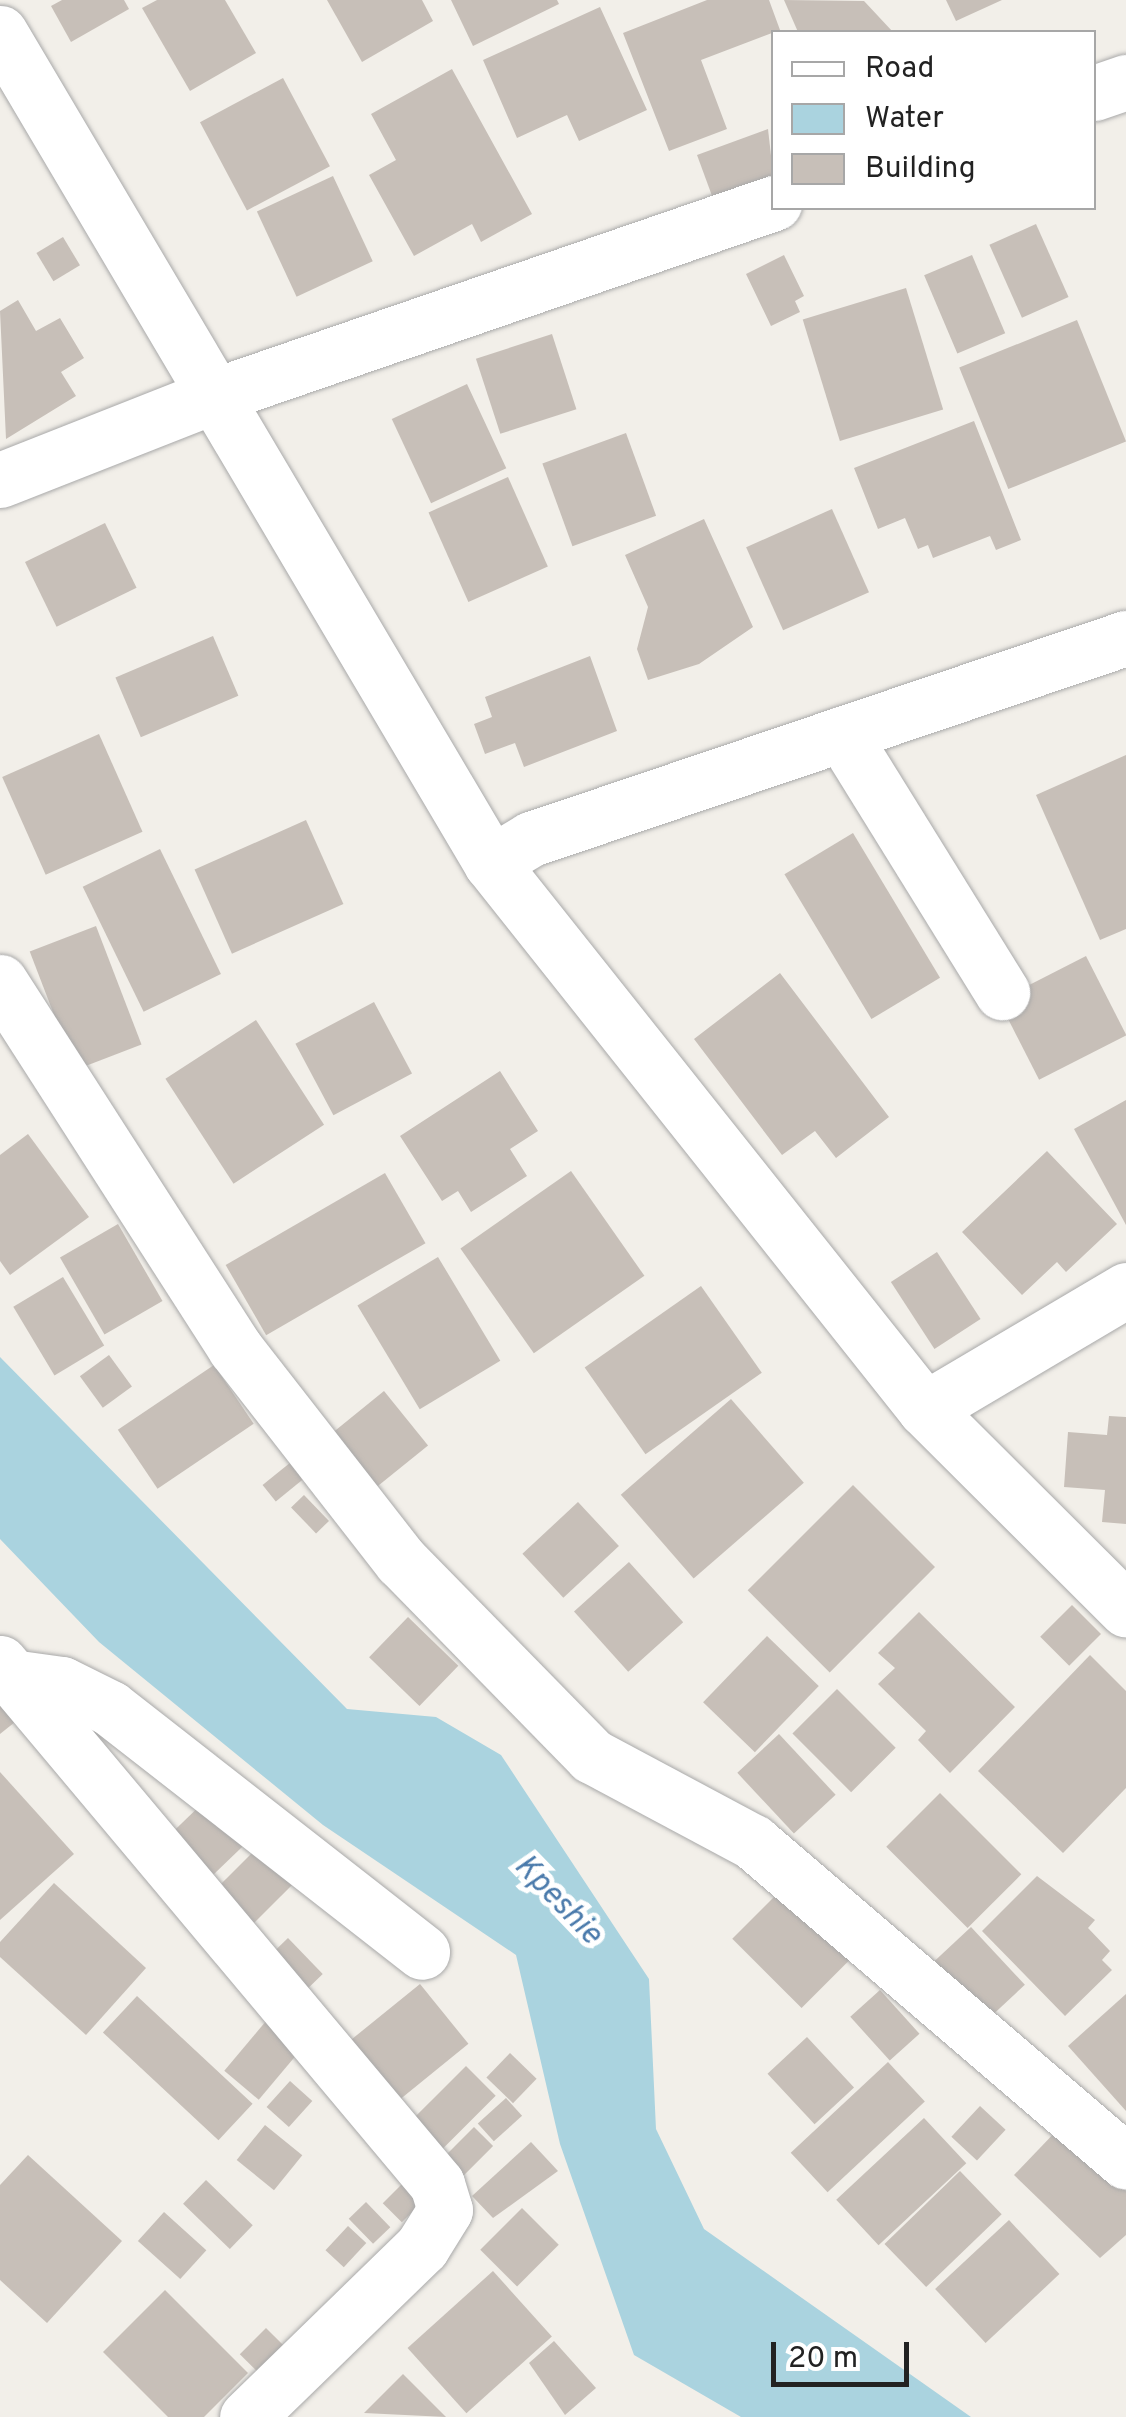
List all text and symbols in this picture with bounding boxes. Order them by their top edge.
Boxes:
legend [771,30,1096,210]
text: Road [865,51,934,88]
text: Water [865,101,944,138]
text: Building [865,151,976,188]
water label: Kpeshie [505,1848,609,1954]
scale bar [776,2322,914,2384]
text: 20 m [788,2341,858,2378]

